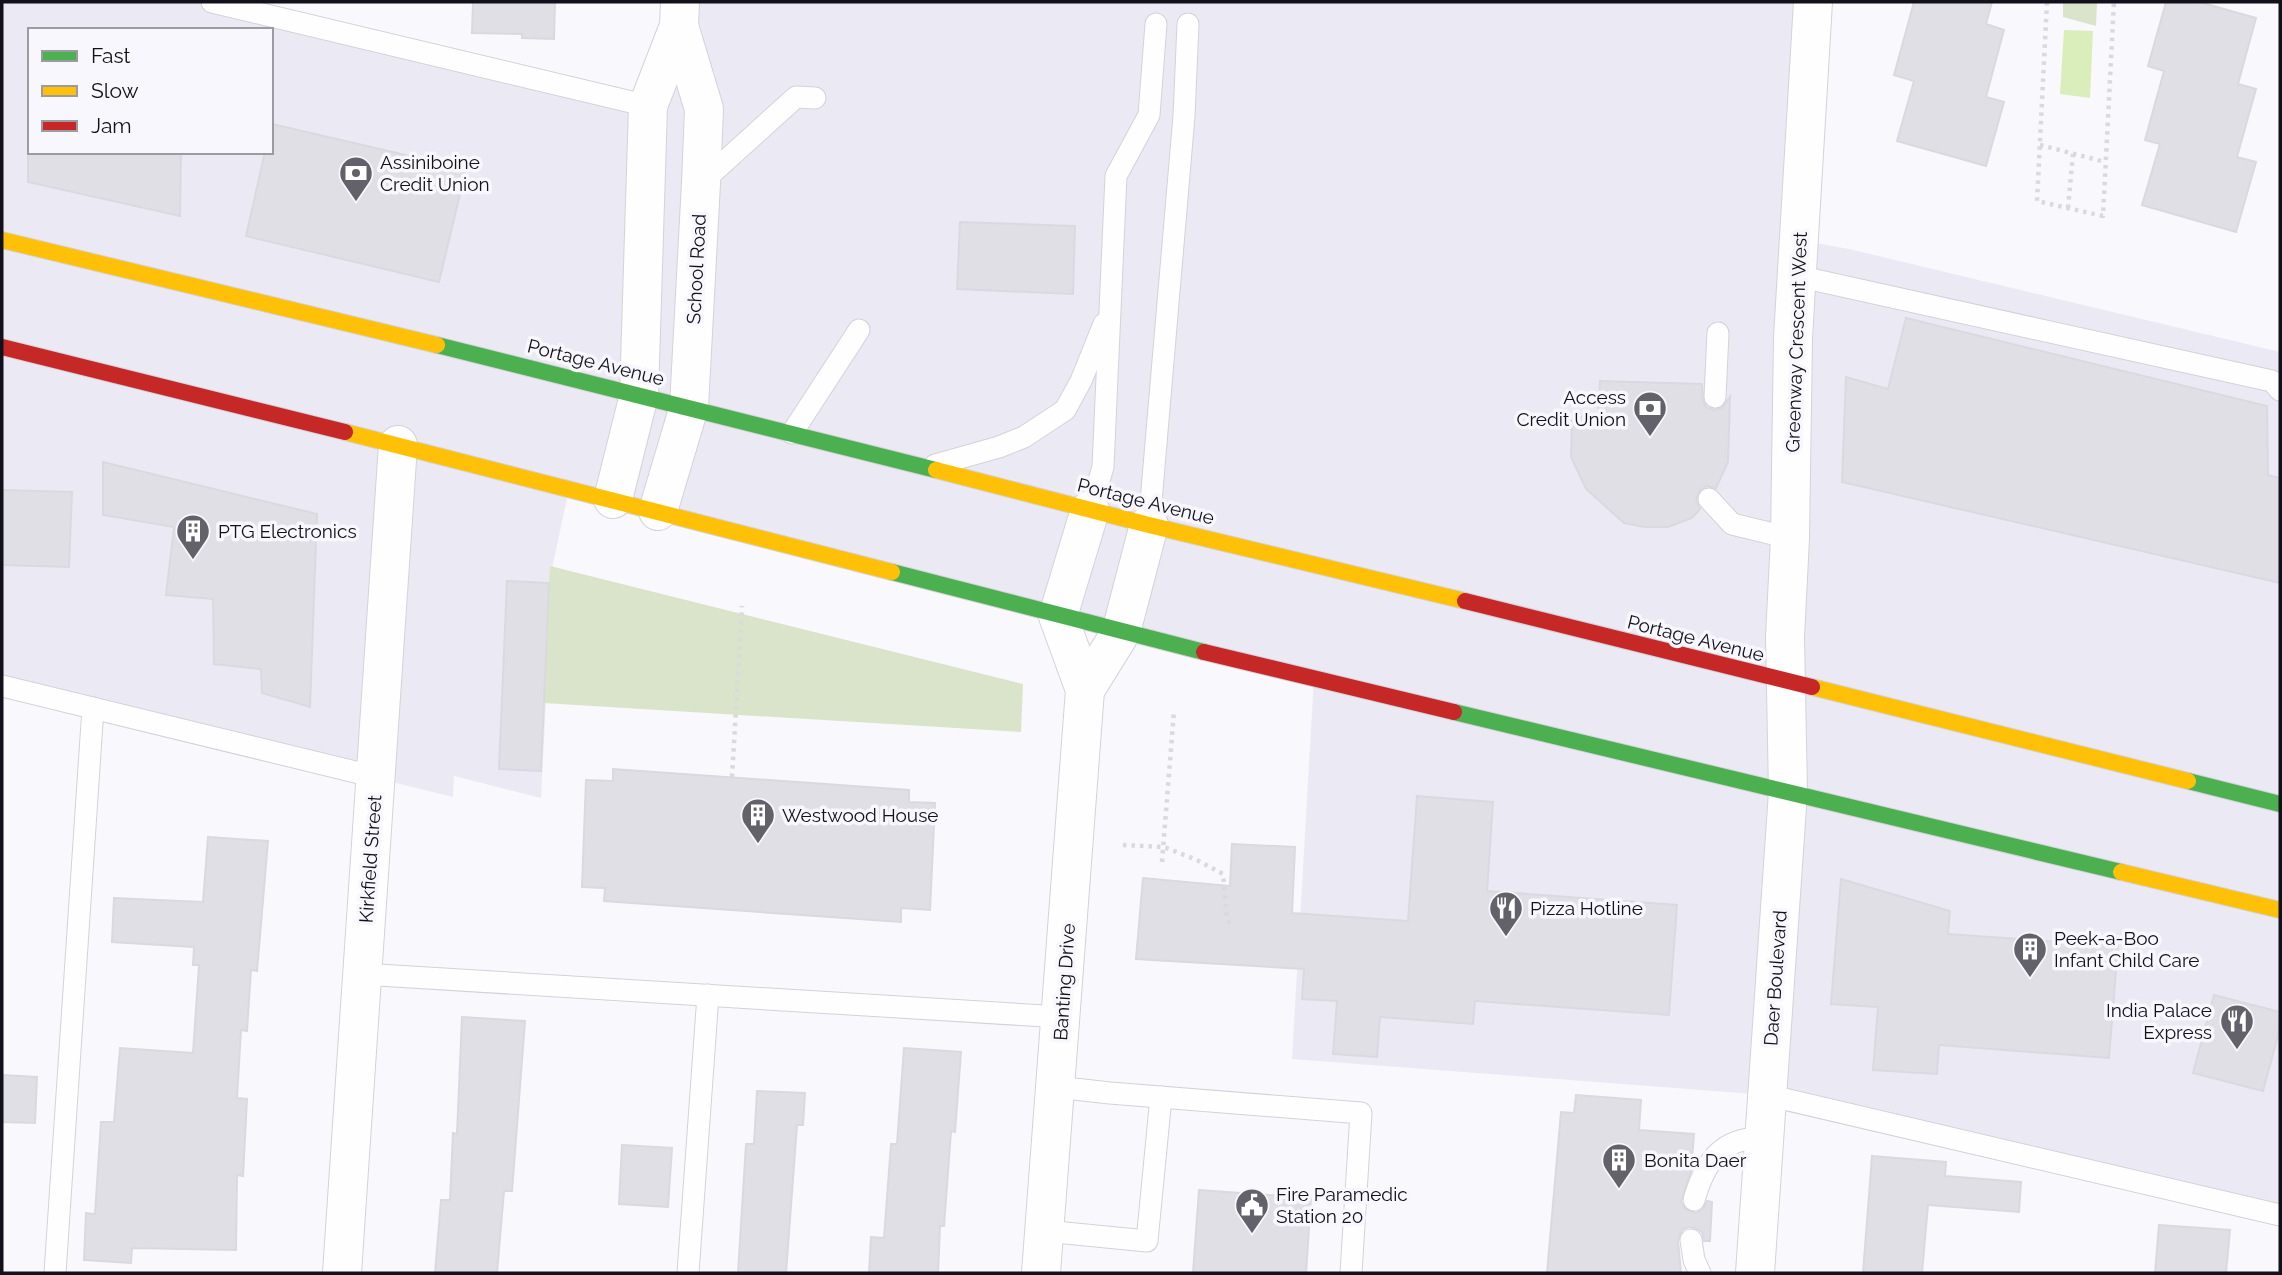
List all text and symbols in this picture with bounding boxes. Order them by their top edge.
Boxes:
legend [28,28,273,154]
text: Fast [91,43,131,68]
text: Slow [91,78,139,103]
text: Jam [91,113,132,138]
place label: Assiniboine Credit Union [380,151,490,195]
bank icon: Assiniboine Credit Union [337,154,375,203]
street label: School Road [682,213,710,325]
street label: Greenway Crescent West [1781,231,1811,453]
street label: Portage Avenue [525,334,667,390]
place label: Access Credit Union [1516,386,1626,430]
bank icon: Access Credit Union [1631,389,1669,438]
street label: Portage Avenue [1075,473,1217,529]
building icon: PTG Electronics [174,512,212,561]
place label: PTG Electronics [218,520,357,542]
street label: Portage Avenue [1625,610,1767,666]
street label: Kirkfield Street [355,794,385,924]
building icon: Westwood House [739,796,777,845]
place label: Westwood House [782,804,938,826]
restaurant icon: Pizza Hotline [1487,889,1525,938]
place label: Pizza Hotline [1530,897,1643,919]
street label: Daer Boulevard [1759,909,1791,1047]
street label: Banting Drive [1049,923,1079,1041]
place label: Peek-a-Boo Infant Child Care [2054,927,2199,971]
building icon: Peek-a-Boo Infant Child Care [2011,930,2049,979]
place label: India Palace Express [2106,999,2212,1043]
restaurant icon: India Palace Express [2218,1002,2256,1051]
building icon: Bonita Daer [1600,1141,1638,1190]
place label: Bonita Daer [1644,1149,1747,1171]
place label: Fire Paramedic Station 20 [1276,1183,1408,1227]
public building icon: Fire Paramedic Station 20 [1233,1186,1271,1235]

